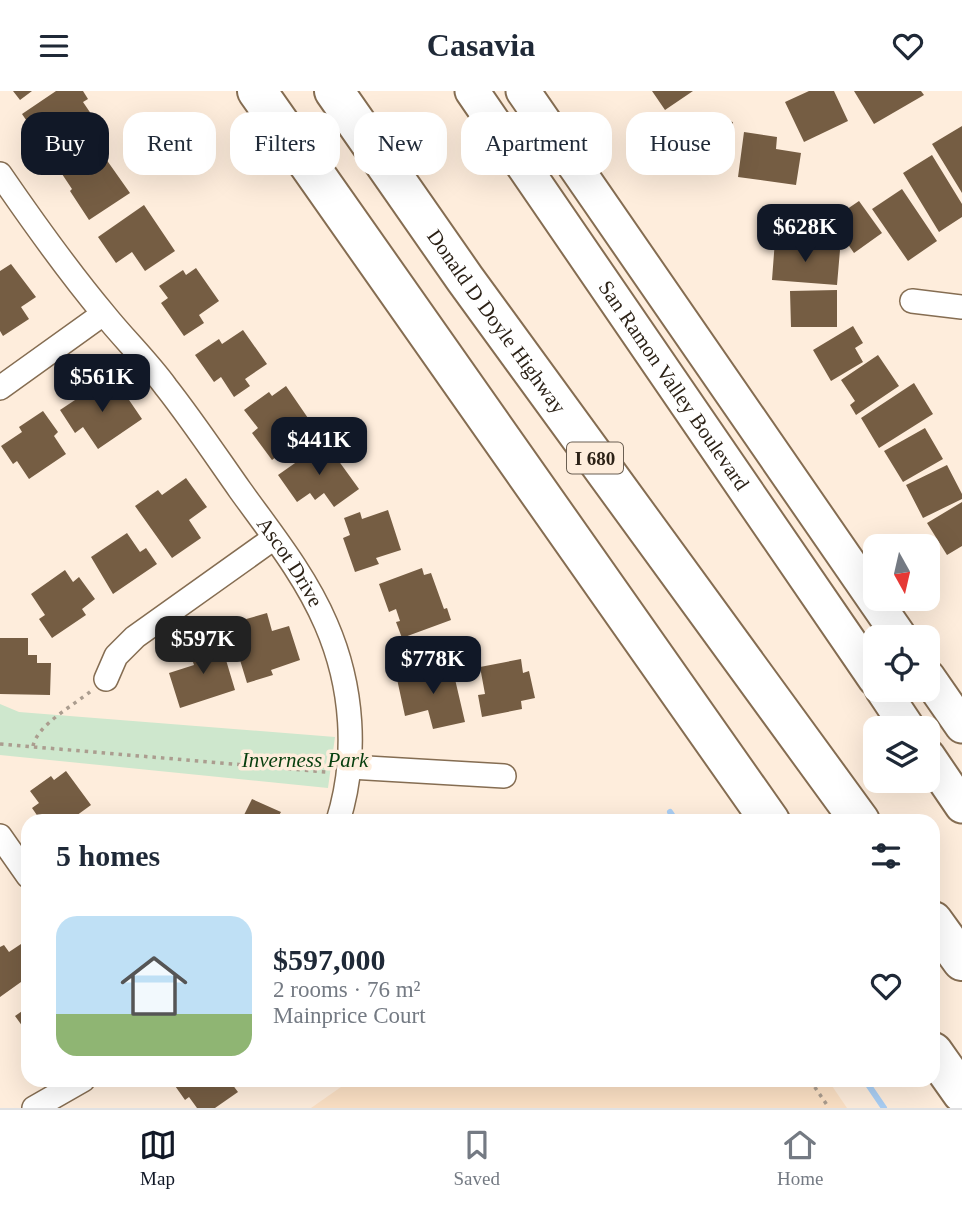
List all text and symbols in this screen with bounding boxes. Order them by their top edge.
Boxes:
icon: menu [35,27,73,65]
text: Casavia [427,27,535,63]
icon: heart [889,27,927,65]
chip: Buy [21,112,109,175]
chip: Rent [123,112,216,175]
chip: Filters [230,112,340,175]
chip: New [354,112,447,175]
chip: Apartment [461,112,612,175]
chip: House [626,112,735,175]
pin: $628K [756,205,854,264]
text: $628K [773,214,837,239]
street label: Donald D Doyle Highway [422,225,571,419]
street label: San Ramon Valley Boulevard [594,276,754,495]
pin: $561K [53,355,151,414]
text: $561K [70,364,134,389]
pin: $441K [270,417,368,477]
text: $441K [287,427,351,452]
road number: I 680 [567,443,623,473]
street label: Ascot Drive [252,513,328,611]
north arrow [863,534,940,611]
map controls [863,534,940,793]
pin: $597K [154,617,252,676]
button: locate [863,625,940,702]
text: $597K [171,626,235,651]
pin: $778K [384,637,482,696]
text: $778K [401,646,465,671]
button: layers [863,716,940,793]
park label: Inverness Park [241,748,369,772]
icon: filters [867,837,905,875]
text: 5 homes [56,839,160,872]
text: $597,000 [273,943,386,976]
icon: home [112,944,196,1028]
icon: heart [867,967,905,1005]
text: 2 rooms · 76 m² [273,977,420,1002]
text: Mainprice Court [273,1003,426,1028]
tab: Map [139,1126,177,1190]
tab: Saved [454,1126,500,1190]
tab: Home [777,1126,823,1190]

